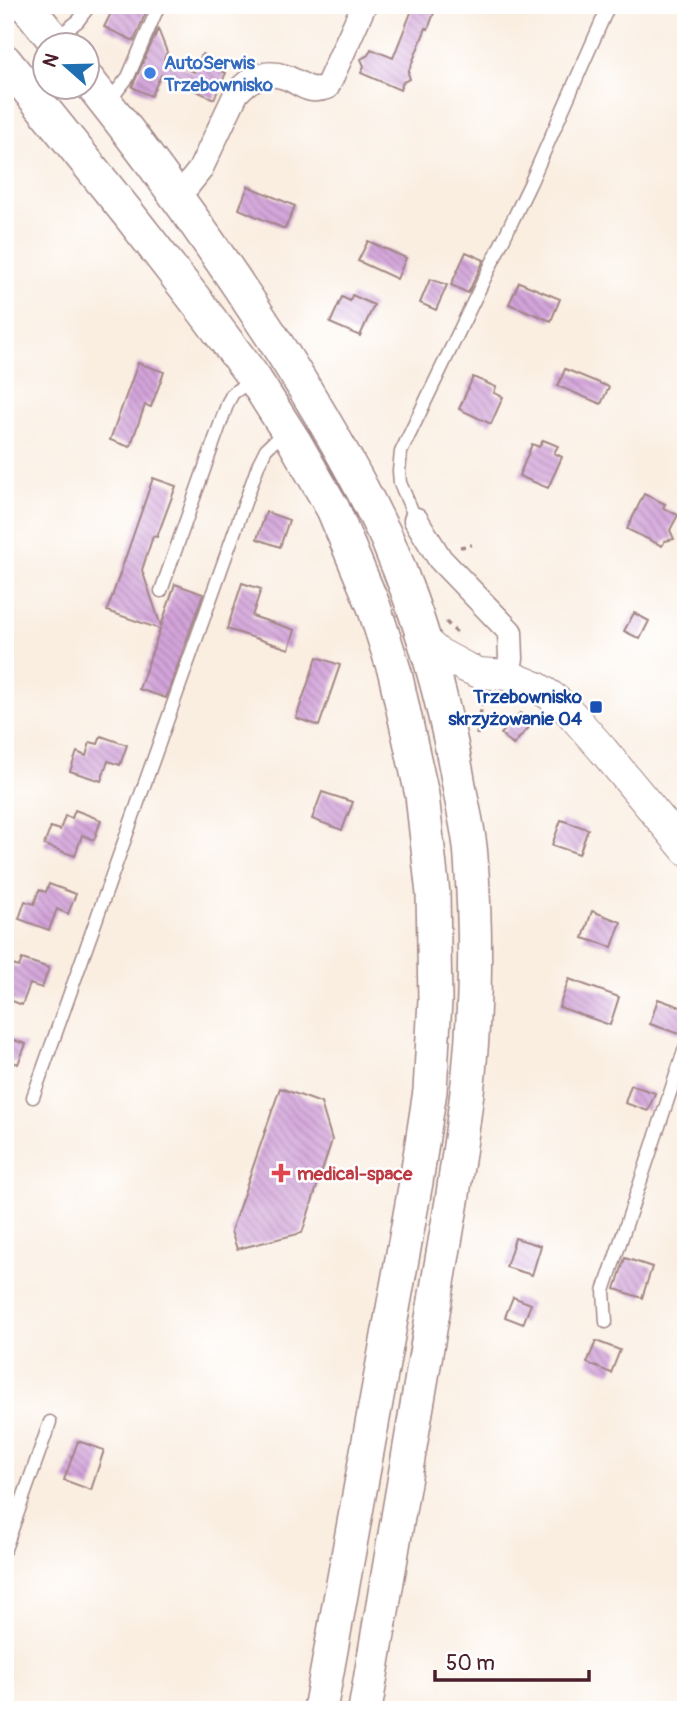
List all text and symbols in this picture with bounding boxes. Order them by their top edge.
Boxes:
north arrow [32,32,102,102]
text: N [37,50,64,71]
place label: AutoSerwis Trzebownisko [163,51,274,97]
marker: AutoSerwis Trzebownisko [142,65,158,81]
place label: Trzebownisko skrzyżowanie 04 [448,685,583,731]
marker: Trzebownisko skrzyżowanie 04 [588,699,604,715]
place label: medical-space [297,1162,413,1186]
marker: medical-space [271,1163,291,1183]
scale bar [435,1638,590,1682]
text: 50 m [446,1650,495,1677]

